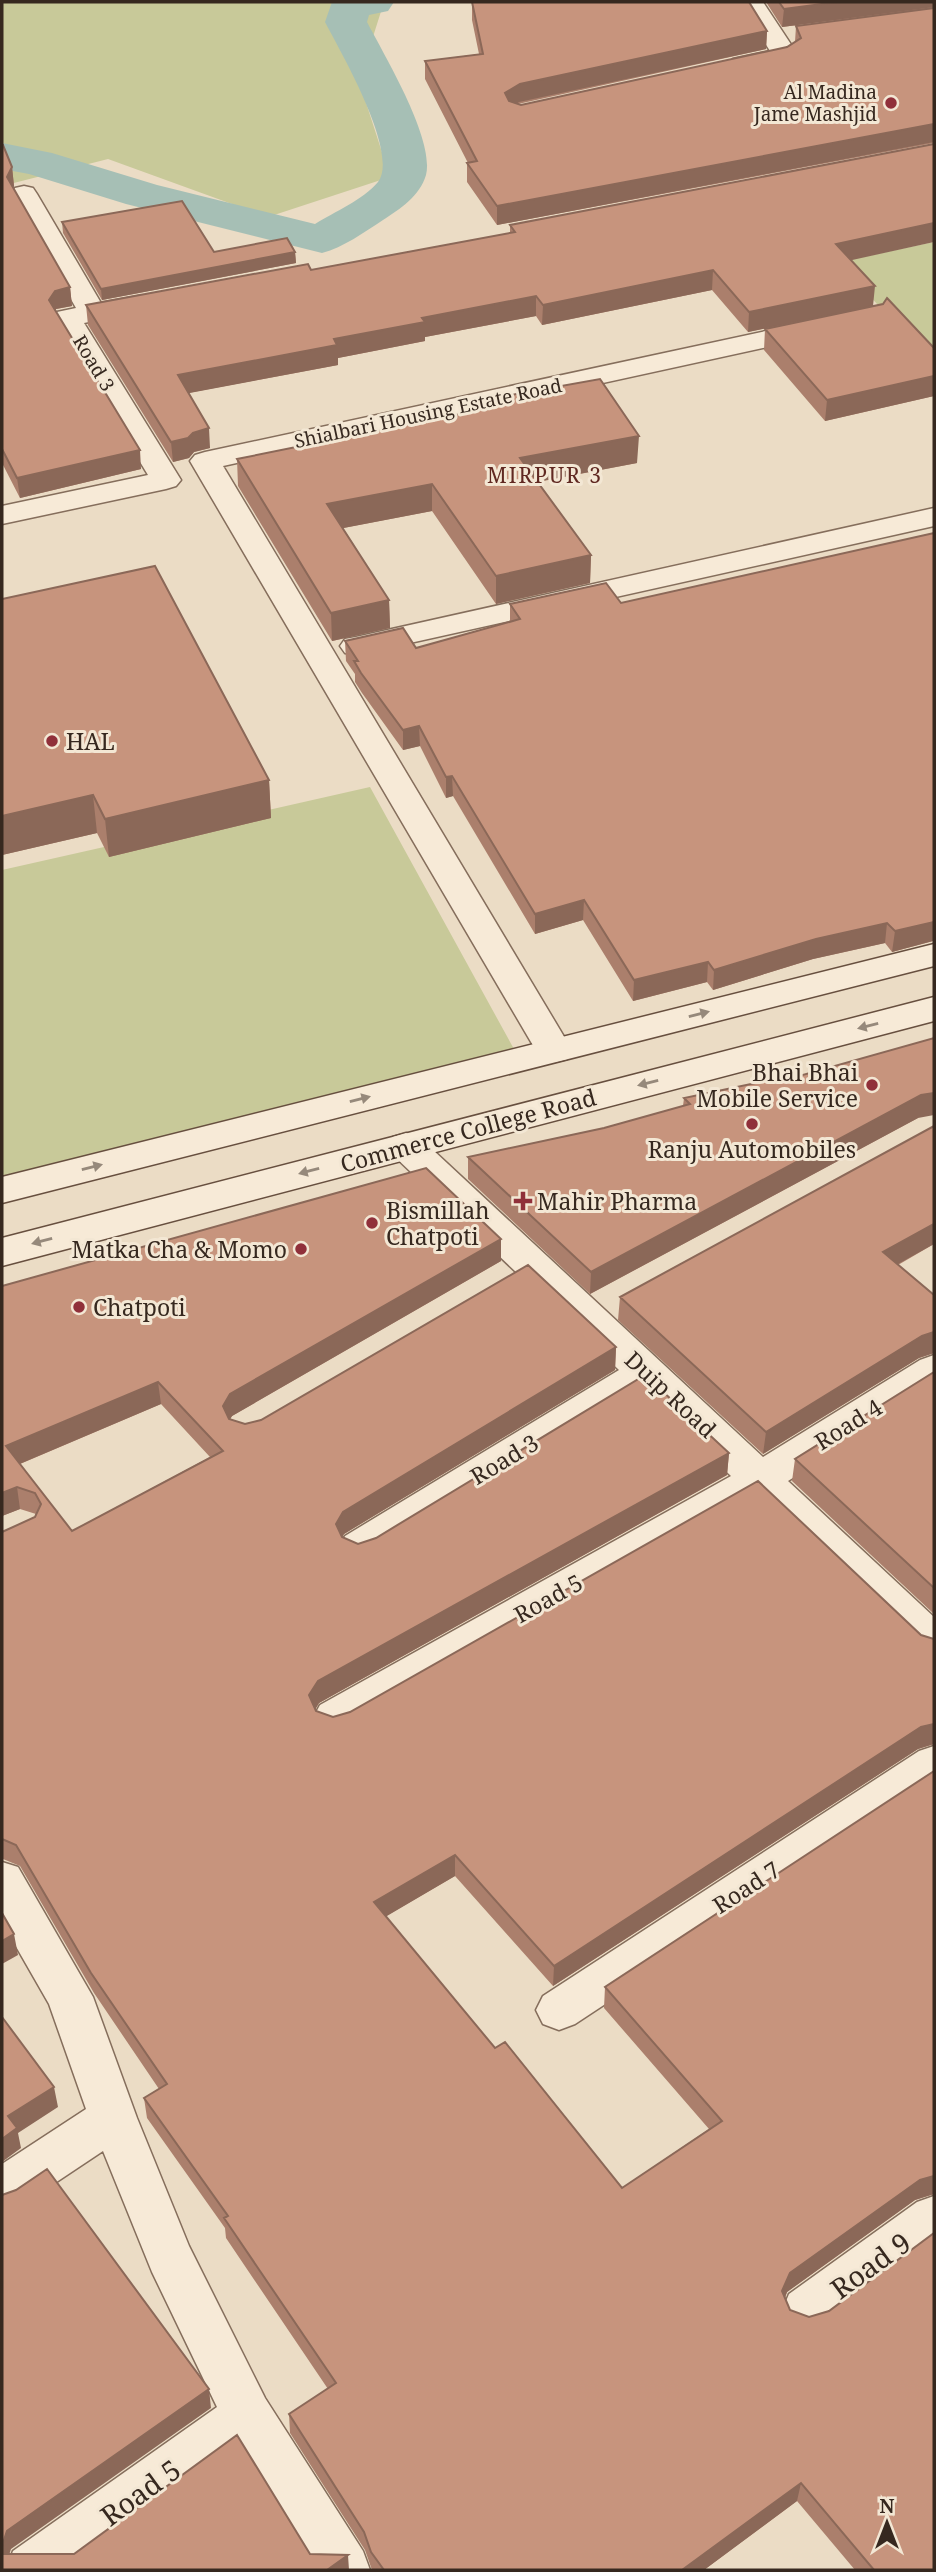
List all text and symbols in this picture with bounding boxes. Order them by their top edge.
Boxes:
place label: Al Madina Jame Mashjid [753,79,877,127]
marker: Al Madina Jame Mashjid [883,95,899,111]
street label: Road 3 [67,330,121,396]
street label: Shialbari Housing Estate Road [292,372,565,454]
district label: MIRPUR 3 [487,461,603,489]
place label: HAL [66,725,115,757]
marker: HAL [44,733,60,749]
one-way arrow [688,1008,710,1019]
one-way arrow [857,1021,879,1032]
place label: Bhai Bhai Mobile Service [696,1056,859,1114]
marker: Bhai Bhai Mobile Service [864,1077,880,1093]
one-way arrow [637,1078,659,1089]
street label: Commerce College Road [337,1080,599,1180]
one-way arrow [349,1093,371,1104]
marker: Ranju Automobiles [744,1116,760,1132]
place label: Ranju Automobiles [648,1133,856,1165]
one-way arrow [81,1161,103,1172]
one-way arrow [298,1166,320,1177]
place label: Mahir Pharma [537,1185,697,1217]
marker: Mahir Pharma [515,1193,531,1209]
place label: Bismillah Chatpoti [386,1194,490,1252]
marker: Bismillah Chatpoti [364,1215,380,1231]
place label: Matka Cha & Momo [71,1233,287,1265]
one-way arrow [31,1236,53,1247]
marker: Matka Cha & Momo [293,1241,309,1257]
place label: Chatpoti [93,1291,186,1323]
marker: Chatpoti [71,1299,87,1315]
street label: Duip Road [618,1343,724,1445]
street label: Road 4 [808,1391,888,1457]
street label: Road 3 [464,1426,544,1492]
street label: Road 5 [508,1566,588,1630]
street label: Road 7 [706,1853,786,1921]
street label: Road 9 [822,2223,918,2307]
street label: Road 5 [92,2450,188,2534]
north arrow [852,2488,922,2558]
text: N [880,2493,895,2519]

